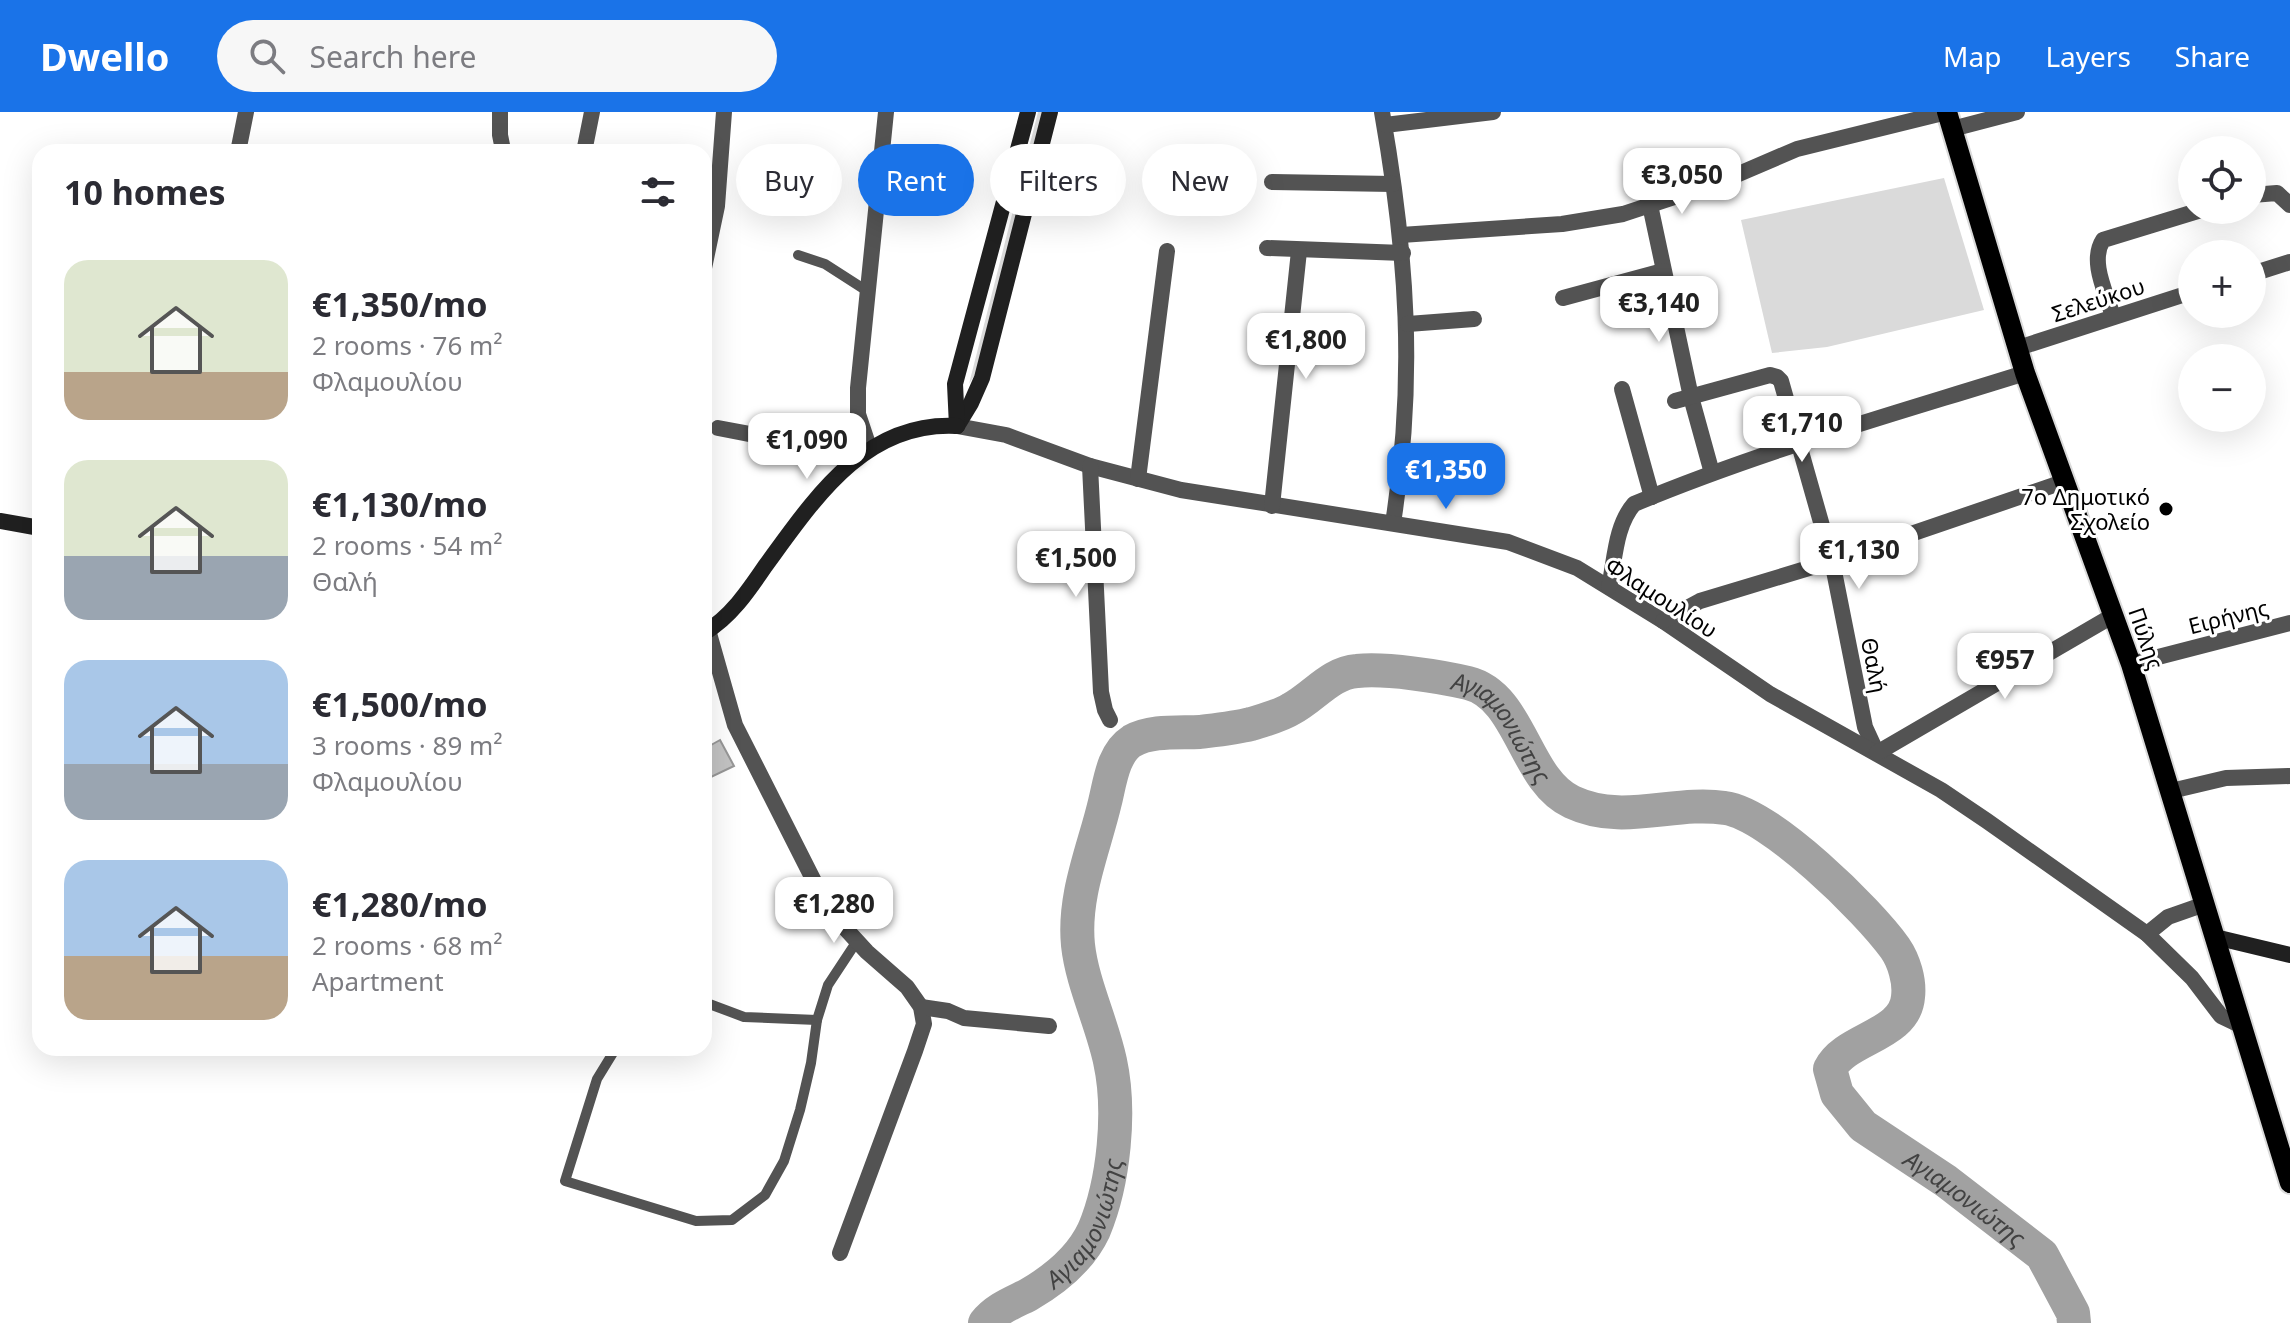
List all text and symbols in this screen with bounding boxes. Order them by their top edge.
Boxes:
search box [217,20,777,92]
text: Dwello [40,30,169,82]
icon: search [245,34,289,78]
text: Search here [309,36,476,77]
text: Map [1943,37,2001,75]
text: Layers [2045,37,2131,75]
text: Share [2175,37,2250,75]
map controls [2178,136,2266,432]
button: locate [2178,136,2266,224]
chip: Buy [736,144,842,216]
chip: Rent [858,144,974,216]
chip: Filters [990,144,1126,216]
chip: New [1142,144,1257,216]
pin: €3,050 [1617,148,1747,216]
text: €3,050 [1641,156,1723,192]
text: 10 homes [64,169,226,215]
icon: filters [636,170,680,214]
button: + [2178,240,2266,328]
street label: Σελεύκου [2048,270,2148,328]
pin: €3,140 [1594,276,1724,344]
text: €1,350/mo [312,281,487,327]
text: €3,140 [1618,284,1700,320]
icon: home [128,292,224,388]
pin: €1,800 [1241,313,1371,381]
text: €1,800 [1265,321,1347,357]
text: 2 rooms · 76 m² [312,327,502,363]
button: − [2178,344,2266,432]
text: Φλαμουλίου [312,363,463,399]
pin: €1,710 [1737,396,1867,464]
text: €1,710 [1761,404,1843,440]
pin: €1,090 [742,413,872,481]
text: €1,090 [766,421,848,457]
pin: €1,350 [1381,443,1511,511]
text: €1,350 [1405,451,1487,487]
text: €1,130/mo [312,481,487,527]
place label: 7ο Δημοτικό Σχολείο [2021,481,2150,536]
icon: home [128,492,224,588]
marker: 7ο Δημοτικό Σχολείο [2157,500,2175,518]
pin: €1,130 [1794,523,1924,591]
text: 2 rooms · 54 m² [312,527,502,563]
pin: €1,500 [1011,531,1141,599]
text: €1,130 [1818,531,1900,567]
text: €1,500 [1035,539,1117,575]
street label: Φλαμουλίου [1600,550,1724,644]
text: Θαλή [312,563,378,599]
street label: Ειρήνης [2185,592,2271,640]
street label: Πύλης [2122,603,2172,673]
pin: €957 [1958,633,2052,701]
street label: Θαλή [1855,635,1895,695]
text: €957 [1975,641,2035,677]
water label: Αγιαμονιώτης [1447,663,1560,790]
text: €1,500/mo [312,681,487,727]
icon: home [128,692,224,788]
text: 3 rooms · 89 m² [312,727,502,763]
text: Φλαμουλίου [312,763,463,799]
pin: €1,280 [769,877,899,945]
text: €1,280/mo [312,881,487,927]
text: €1,280 [793,885,875,921]
icon: home [128,892,224,988]
text: 2 rooms · 68 m² [312,927,502,963]
text: Apartment [312,963,444,999]
water label: Αγιαμονιώτης [1896,1140,2034,1254]
water label: Αγιαμονιώτης [1037,1155,1129,1296]

